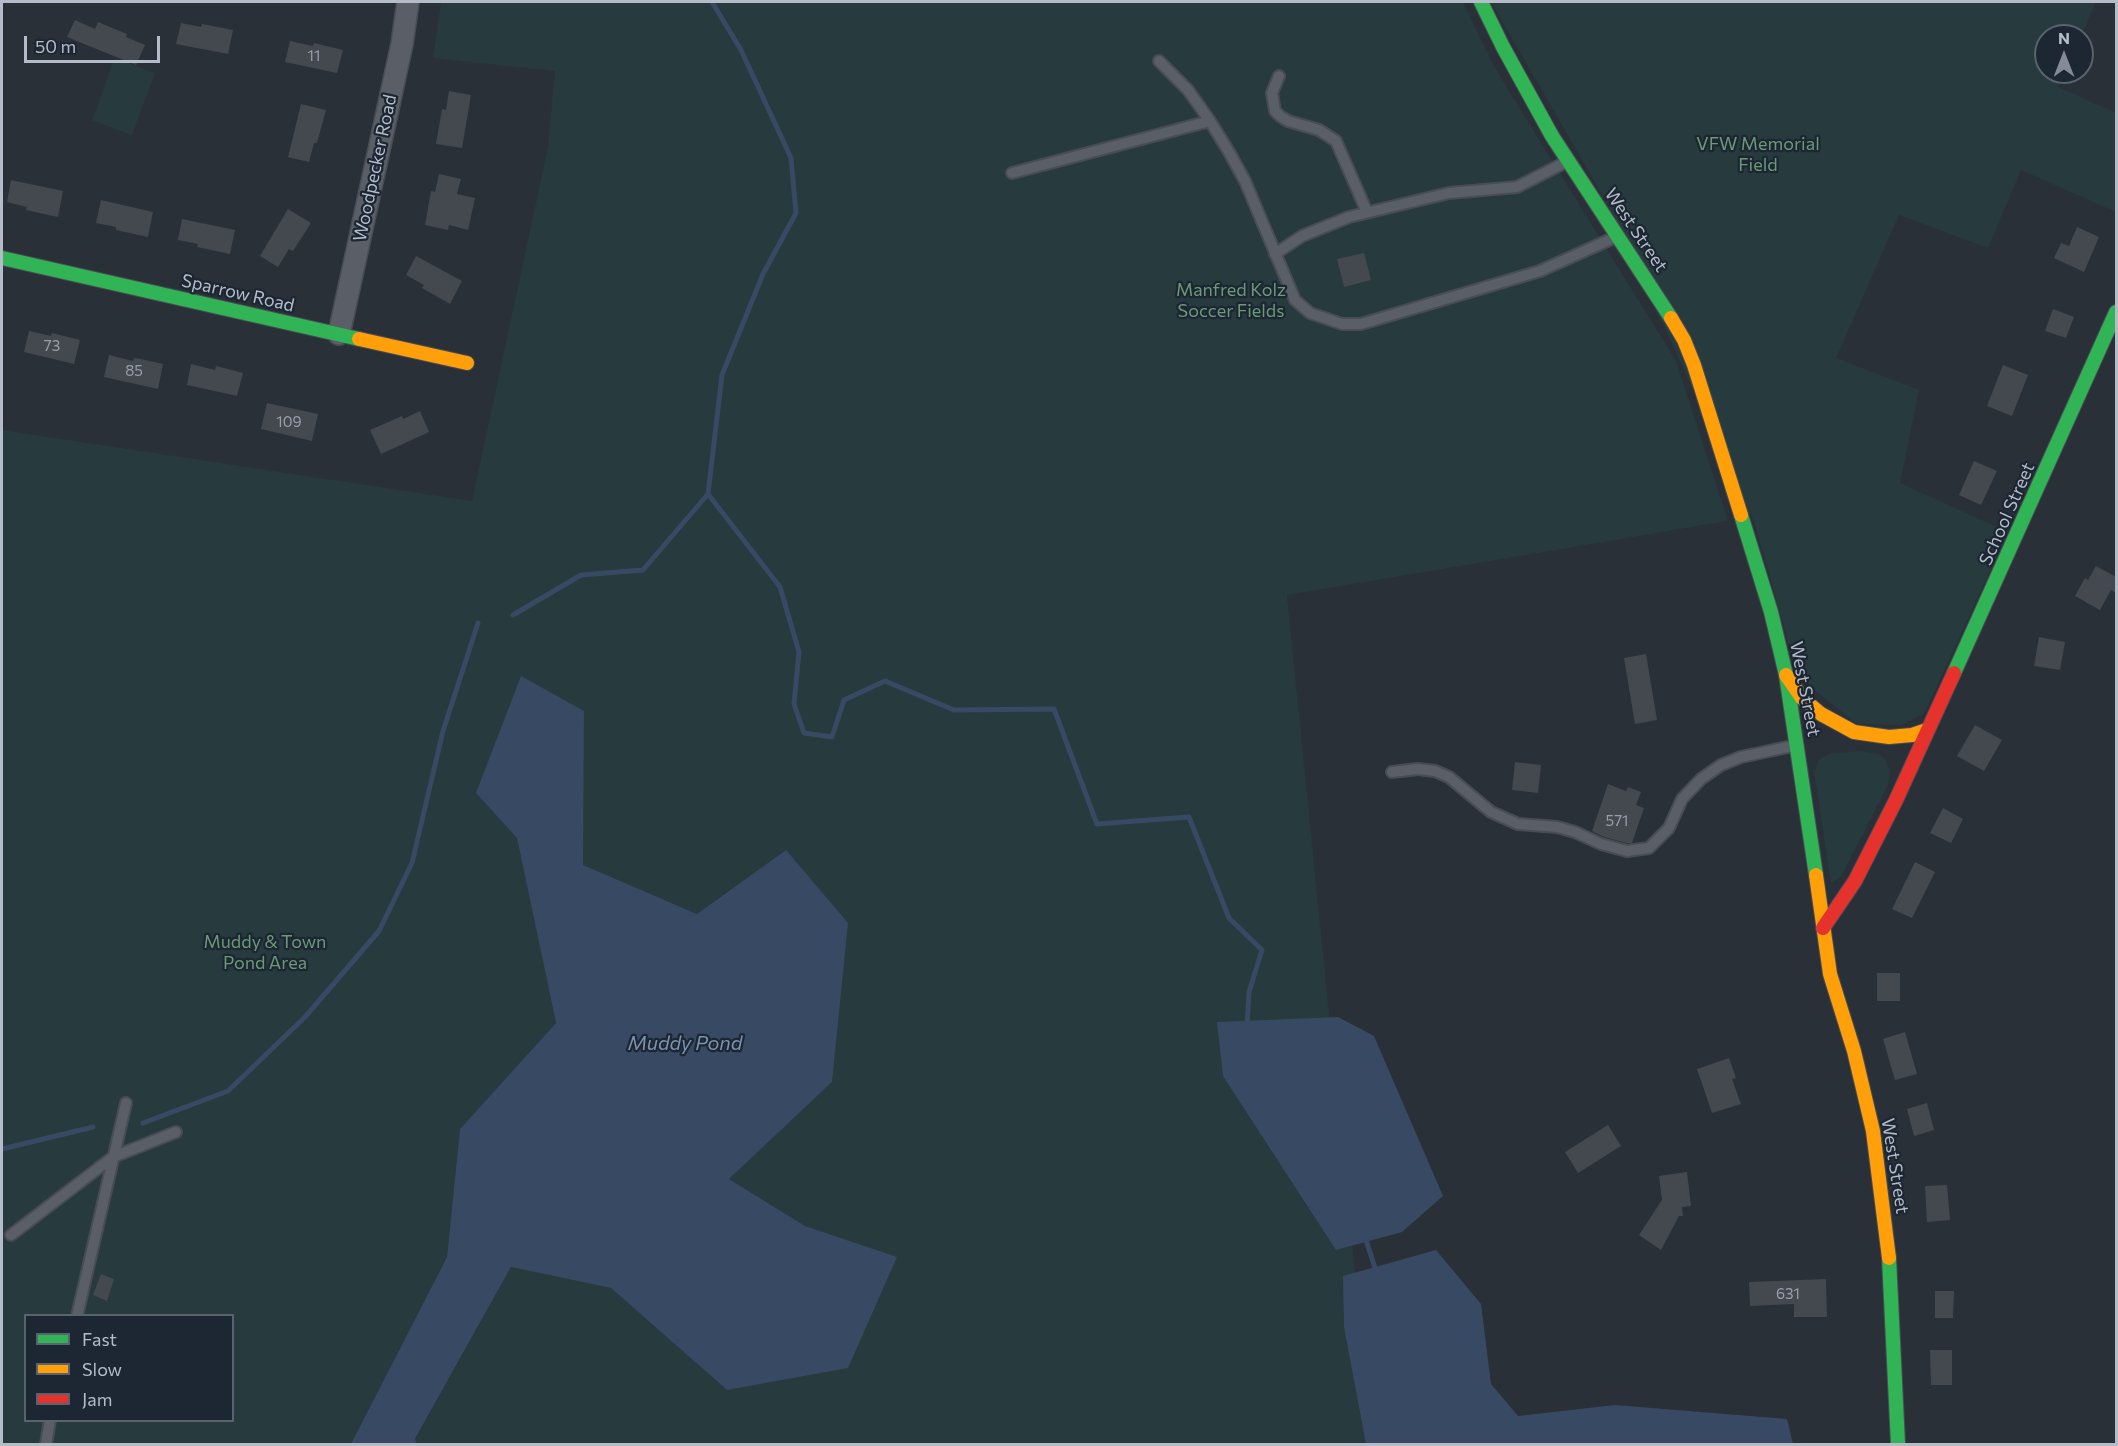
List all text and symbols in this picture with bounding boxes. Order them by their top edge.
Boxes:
scale bar [27,24,164,62]
north arrow [2034,24,2094,84]
text: N [2058,28,2070,47]
text: 50 m [35,35,76,57]
house number: 11 [308,47,320,65]
street label: Woodpecker Road [349,93,401,243]
park label: VFW Memorial Field [1696,133,1820,176]
street label: West Street [1600,184,1672,276]
street label: Sparrow Road [180,270,296,316]
park label: Manfred Kolz Soccer Fields [1176,279,1286,322]
house number: 73 [44,337,60,355]
house number: 85 [125,362,143,380]
house number: 109 [276,413,302,431]
street label: School Street [1975,459,2039,569]
street label: West Street [1785,640,1825,738]
house number: 571 [1606,812,1628,830]
park label: Muddy & Town Pond Area [204,931,326,974]
water label: Muddy Pond [628,1031,742,1055]
street label: West Street [1877,1117,1913,1215]
house number: 631 [1776,1285,1800,1303]
legend [24,1314,234,1422]
text: Fast [82,1328,117,1350]
text: Slow [82,1358,122,1380]
text: Jam [82,1388,112,1410]

